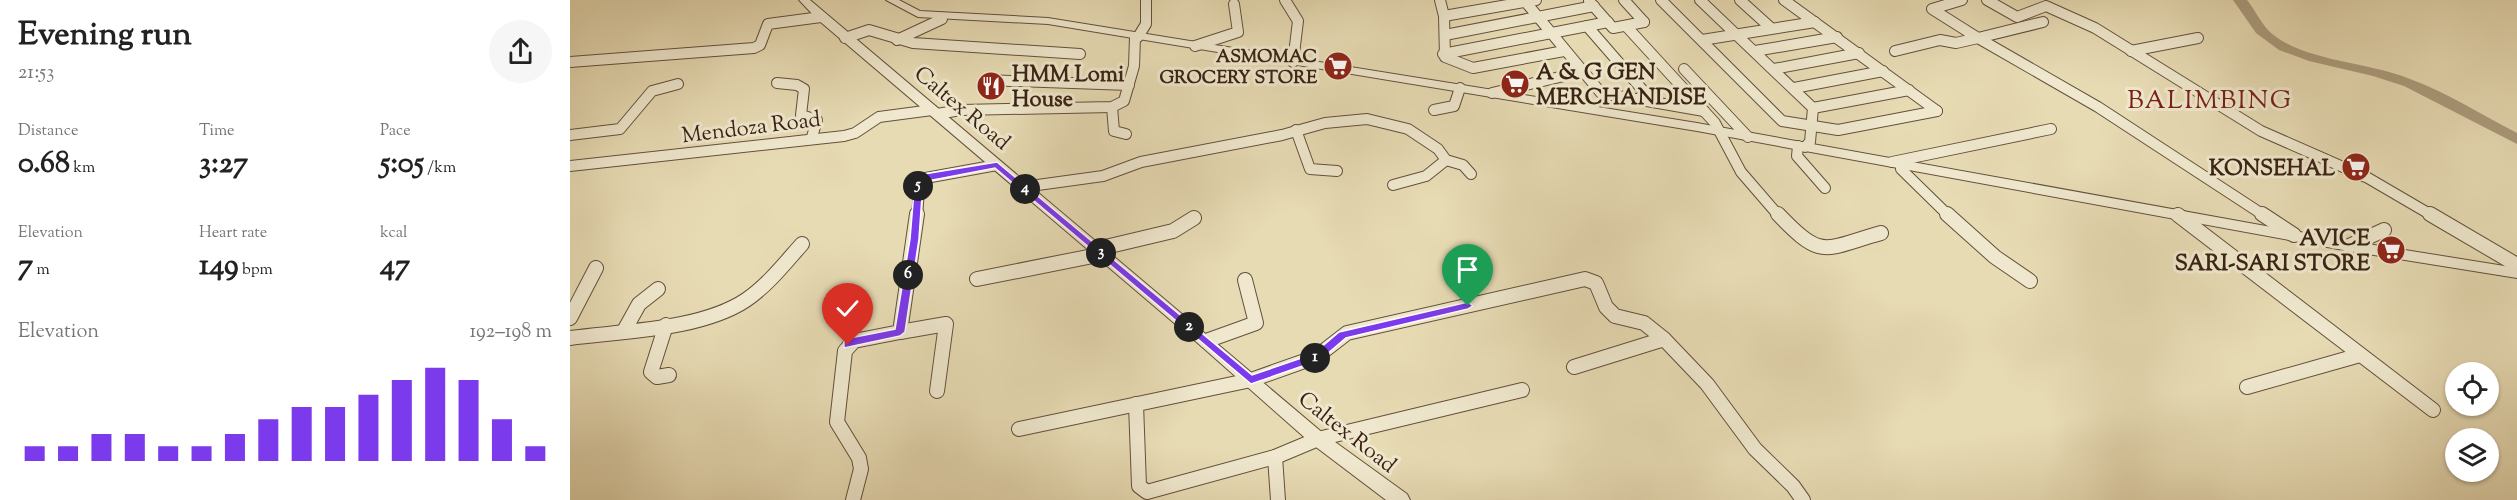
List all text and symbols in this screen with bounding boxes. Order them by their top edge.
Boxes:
text: Evening run [18,12,192,60]
button: share [489,20,552,83]
place label: ASMOMAC GROCERY STORE [1159,45,1317,92]
supermarket icon: ASMOMAC GROCERY STORE [1322,50,1354,82]
place label: A & G GEN MERCHANDISE [1536,58,1707,115]
text: 21:53 [18,59,54,88]
street label: Caltex Road [906,59,1016,159]
place label: HMM Lomi House [1012,60,1125,117]
supermarket icon: A & G GEN MERCHANDISE [1499,68,1531,100]
restaurant icon: HMM Lomi House [975,70,1007,102]
district label: BALIMBING [2127,83,2293,120]
street label: Mendoza Road [680,105,823,153]
text: Distance [18,120,78,143]
text: Time [199,120,235,143]
text: Pace [380,120,411,143]
text: 0.68 [18,143,70,186]
text: 3:27 [199,143,248,186]
text: 5:05 [380,143,424,186]
supermarket icon: KONSEHAL [2340,151,2372,183]
place label: KONSEHAL [2209,154,2336,186]
text: km [70,157,95,180]
text: /km [424,157,456,180]
pin: 5 [903,171,933,201]
text: 5 [915,174,921,197]
pin: 4 [1010,174,1040,204]
text: 4 [1021,177,1029,200]
text: Elevation [18,222,83,245]
text: Heart rate [199,222,267,245]
text: kcal [380,222,408,245]
place label: AVICE SARI-SARI STORE [2175,224,2371,281]
supermarket icon: AVICE SARI-SARI STORE [2375,234,2407,266]
pin: 3 [1086,238,1116,268]
text: 3 [1098,241,1104,264]
pin [1442,244,1493,306]
text: 7 [18,245,33,288]
text: 149 [199,245,239,288]
text: 47 [380,245,410,288]
icon: arrive [1451,253,1484,286]
text: m [33,259,50,282]
text: bpm [239,259,273,282]
pin: 6 [893,260,923,290]
text: 6 [904,263,912,286]
pin [822,283,873,345]
icon: check [831,292,864,325]
pin: 2 [1174,312,1204,342]
text: 2 [1185,315,1193,338]
text: Elevation [18,318,99,347]
text: 192–198 m [469,318,552,347]
pin: 1 [1300,343,1330,373]
text: 1 [1312,346,1318,369]
map controls [2445,362,2499,482]
button: locate [2445,362,2499,416]
street label: Caltex Road [1290,385,1402,482]
button: layers [2445,428,2499,482]

